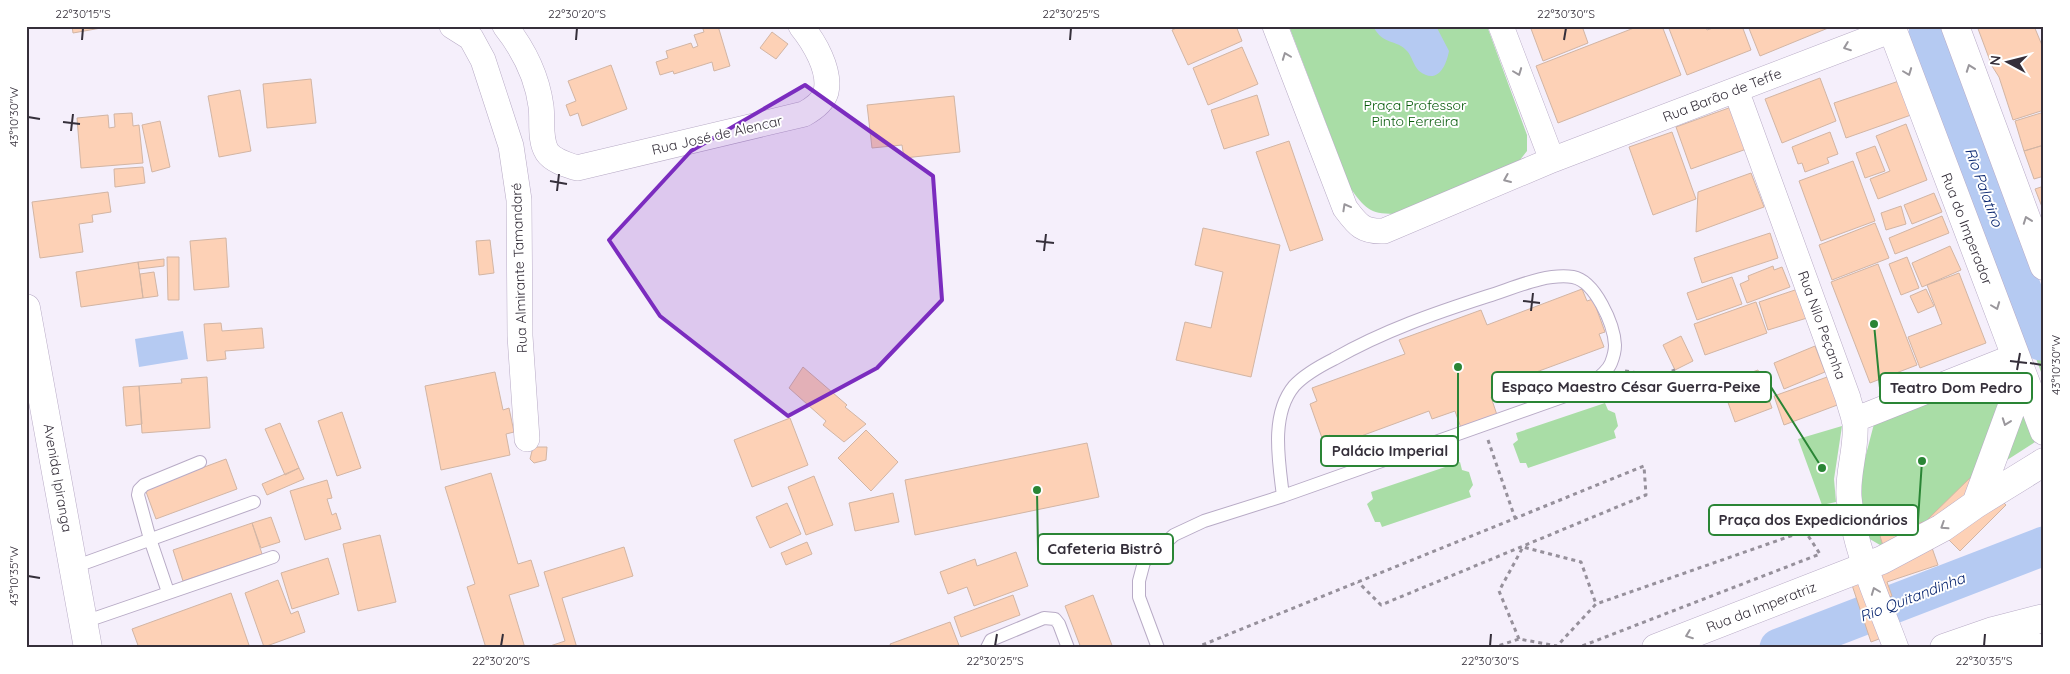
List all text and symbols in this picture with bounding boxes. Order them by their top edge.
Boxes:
text: 22°30'15"S [55,6,111,21]
text: 22°30'20"S [548,6,606,21]
text: 22°30'25"S [1042,6,1100,21]
text: 22°30'30"S [1537,6,1595,21]
north arrow [1982,38,2032,88]
one-way arrow [1843,41,1851,51]
one-way arrow [1282,53,1292,61]
text: N [1986,54,2005,67]
street label: Rua Barão de Teffe [1660,64,1784,126]
one-way arrow [1966,64,1976,73]
one-way arrow [1512,67,1522,76]
one-way arrow [1902,67,1912,76]
text: 43°10'30"W [6,87,21,147]
park label: Praça Professor Pinto Ferreira [1364,96,1467,130]
street label: Rua José de Alencar [650,111,785,159]
water label: Rio Palatino [1961,145,2007,230]
street label: Rua do Imperador [1937,170,1997,288]
one-way arrow [1503,173,1512,184]
street label: Rua Almirante Tamandaré [507,182,531,354]
one-way arrow [1342,204,1352,213]
one-way arrow [2023,216,2033,225]
street label: Rua Nilo Peçanha [1794,268,1850,382]
one-way arrow [1990,301,2000,310]
text: 43°10'30"W [2048,335,2063,395]
callout: Espaço Maestro César Guerra-Peixe [1492,372,1771,402]
callout: Teatro Dom Pedro [1880,373,2032,403]
text: Espaço Maestro César Guerra-Peixe [1501,377,1761,396]
text: Teatro Dom Pedro [1890,378,2022,397]
one-way arrow [2002,417,2012,426]
street label: Avenida Ipiranga [40,422,76,534]
callout: Palácio Imperial [1321,436,1458,466]
text: Palácio Imperial [1332,441,1448,460]
callout: Praça dos Expedicionários [1709,505,1918,535]
text: Praça dos Expedicionários [1718,510,1908,529]
one-way arrow [1940,520,1949,529]
callout: Cafeteria Bistrô [1038,534,1173,564]
text: Cafeteria Bistrô [1048,539,1162,558]
text: 43°10'35"W [6,546,21,606]
water label: Rio Quitandinha [1857,568,1968,626]
street label: Rua da Imperatriz [1703,578,1819,636]
one-way arrow [1871,587,1881,596]
one-way arrow [1686,629,1694,639]
text: 22°30'20"S [472,653,530,668]
text: 22°30'25"S [966,653,1024,668]
text: 22°30'30"S [1461,653,1519,668]
text: 22°30'35"S [1955,653,2013,668]

